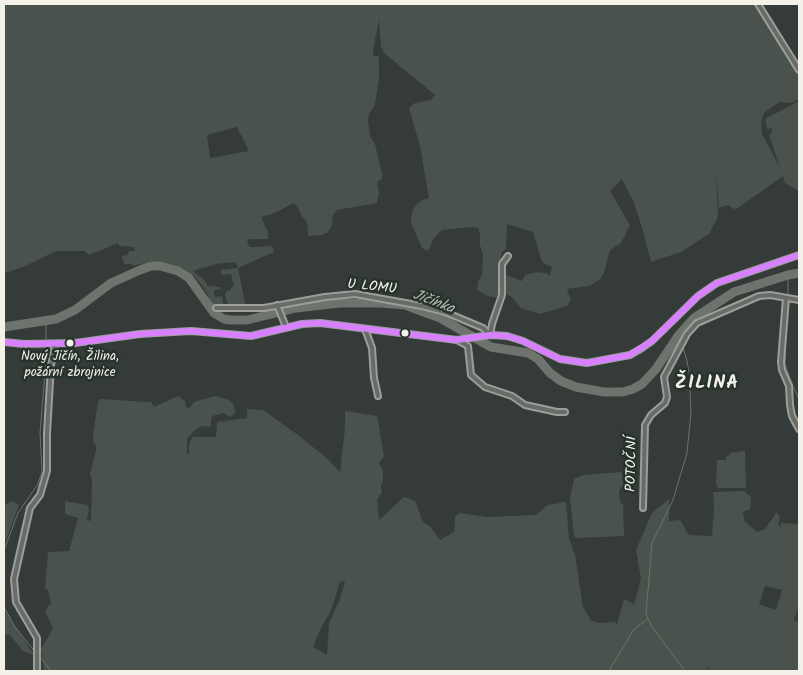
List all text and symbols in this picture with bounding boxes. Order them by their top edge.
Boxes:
street label: U LOMU [346,277,398,299]
water label: Jičínka [410,287,456,319]
unlabelled marker [400,328,410,338]
marker: Nový Jičín, Žilina, požární zbrojnice [65,338,75,348]
place label: Nový Jičín, Žilina, požární zbrojnice [21,350,119,381]
district label: ŽILINA [674,374,740,396]
street label: POTOČNÍ [624,436,642,492]

